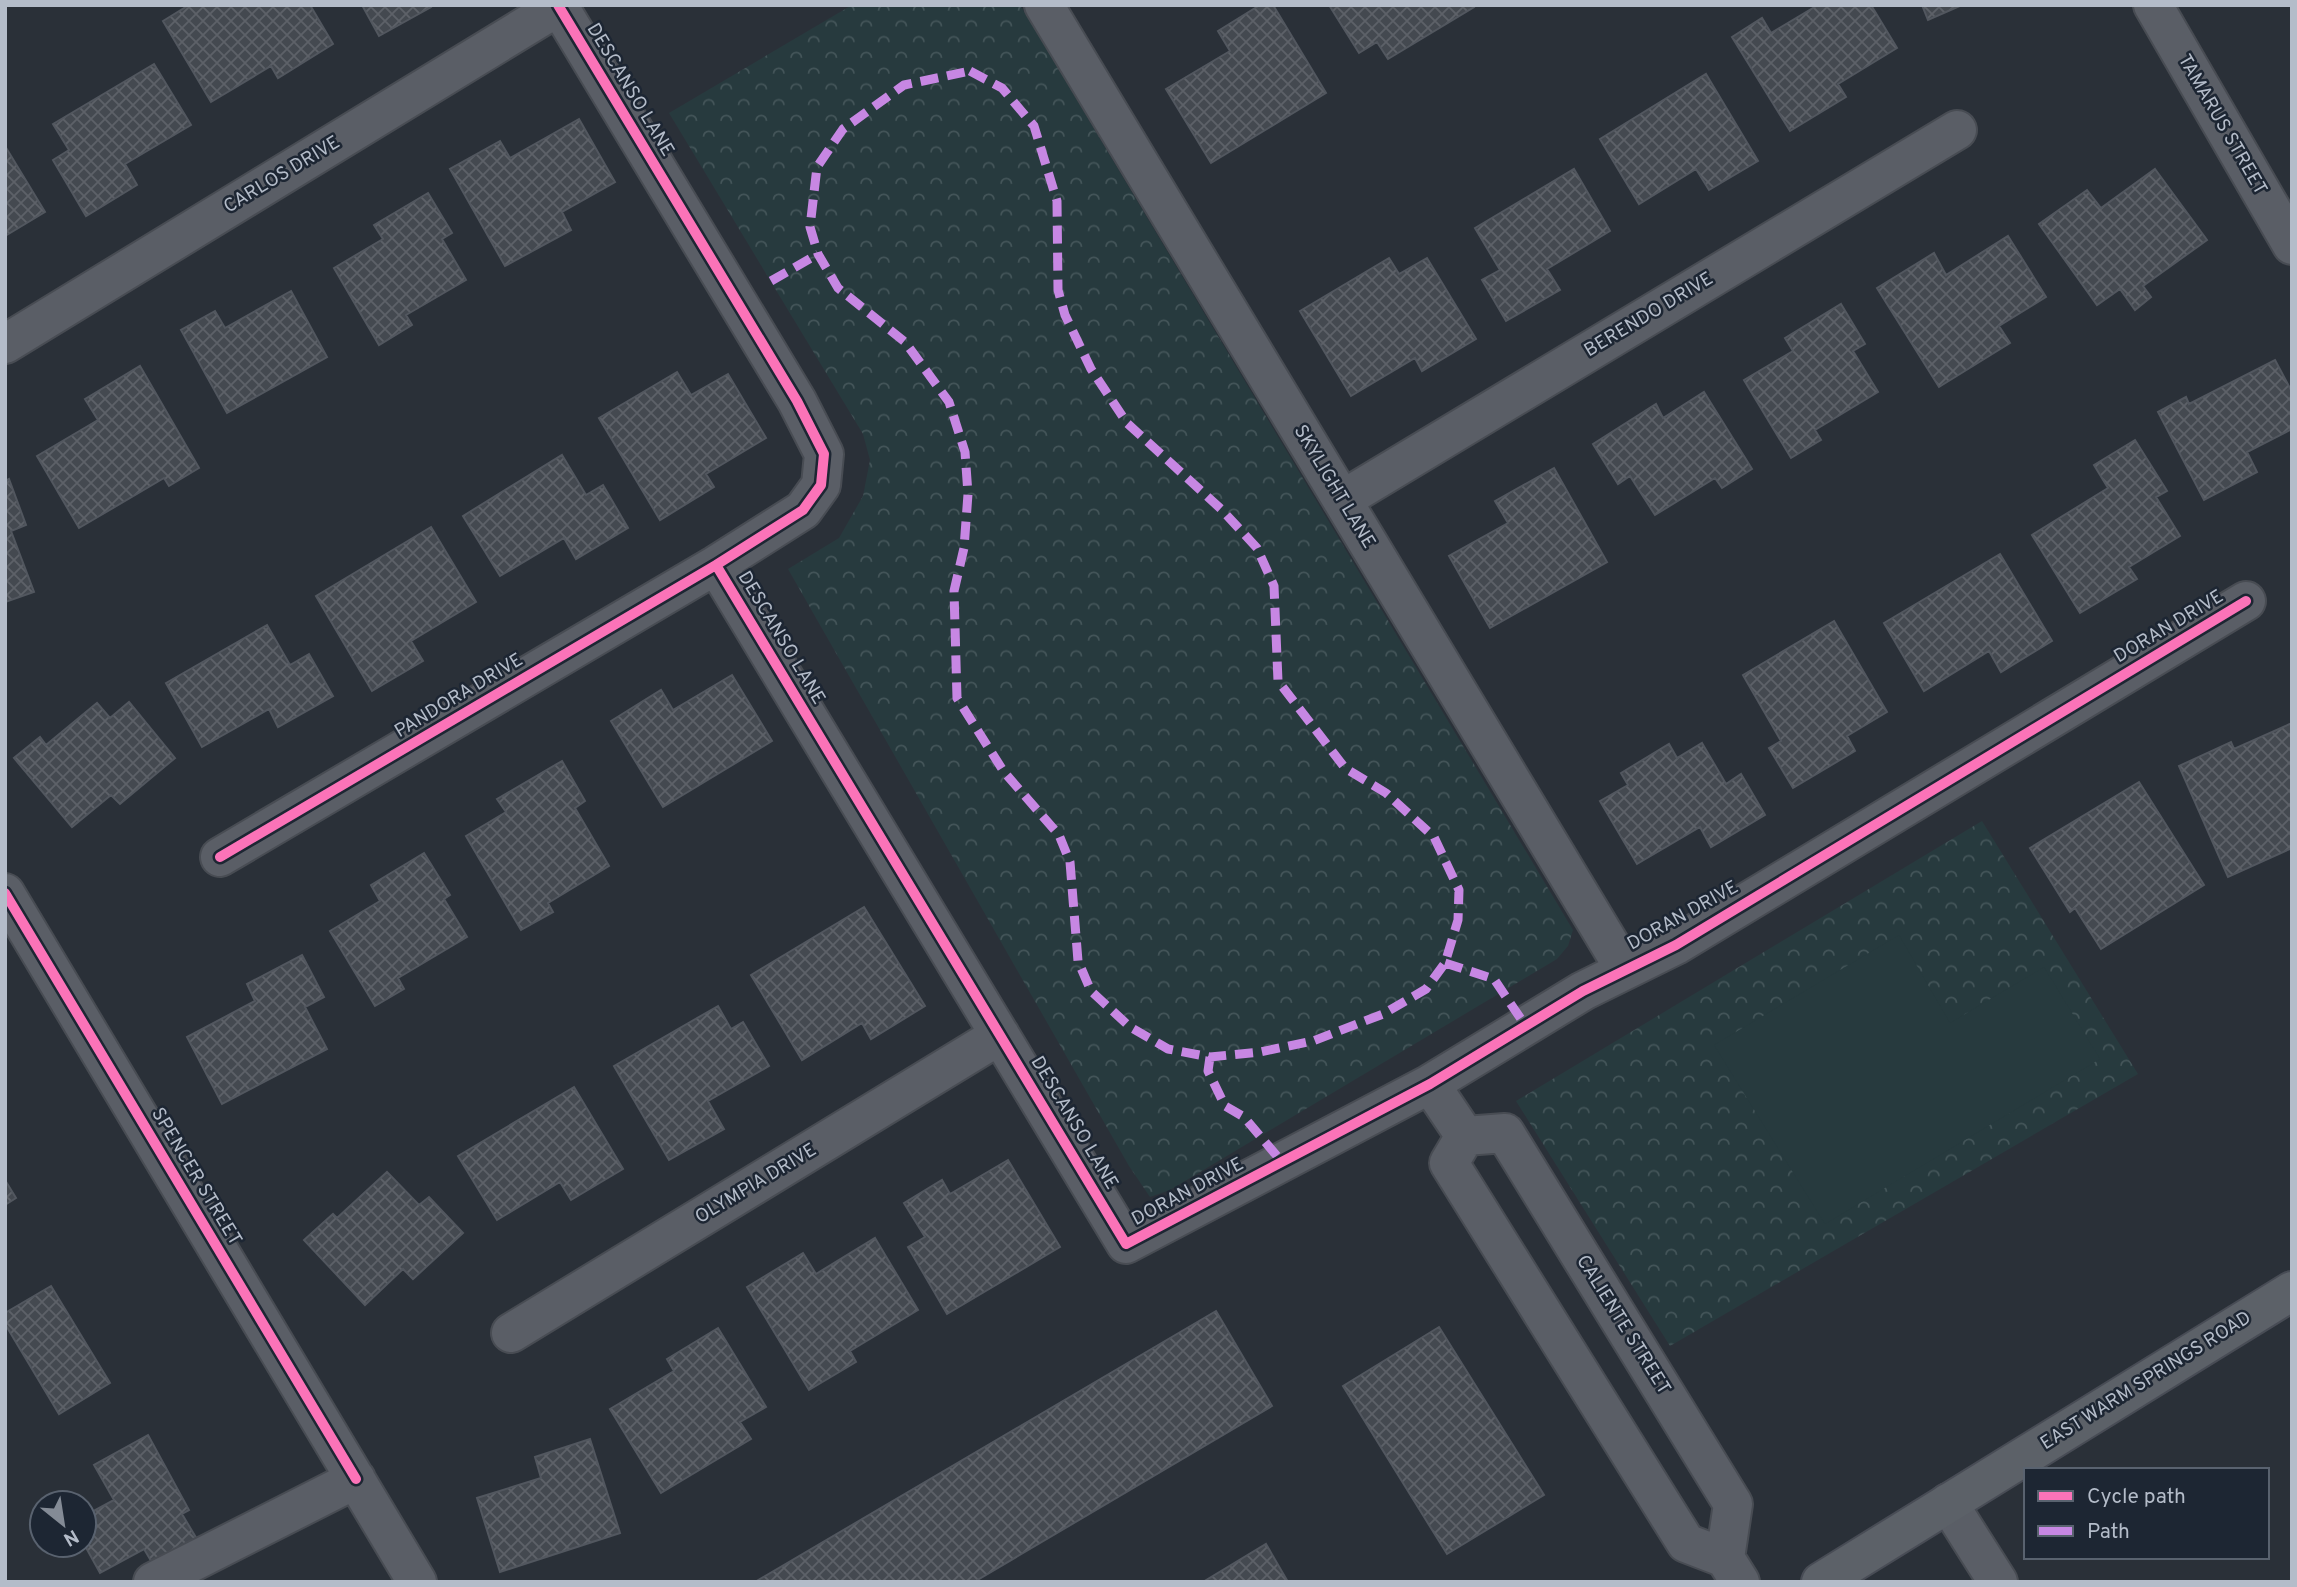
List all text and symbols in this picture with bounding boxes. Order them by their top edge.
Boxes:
street label: DESCANSO LANE [581,19,679,161]
street label: TAMARUS STREET [2172,50,2272,200]
street label: CARLOS DRIVE [219,131,345,219]
street label: BERENDO DRIVE [1580,267,1718,363]
street label: SKYLIGHT LANE [1288,421,1380,553]
street label: DESCANSO LANE [732,567,830,709]
street label: DORAN DRIVE [2110,585,2228,669]
street label: PANDORA DRIVE [390,648,528,744]
street label: DORAN DRIVE [1623,876,1743,956]
street label: DESCANSO LANE [1025,1052,1123,1194]
street label: SPENCER STREET [145,1104,247,1250]
street label: OLYMPIA DRIVE [691,1138,821,1230]
street label: DORAN DRIVE [1128,1152,1248,1232]
street label: CALIENTE STREET [1570,1251,1676,1399]
street label: EAST WARM SPRINGS ROAD [2036,1306,2256,1456]
legend [2024,1468,2269,1559]
text: Cycle path [2087,1484,2186,1511]
north arrow [28,1489,98,1559]
text: Path [2087,1519,2130,1546]
text: N [59,1523,82,1551]

